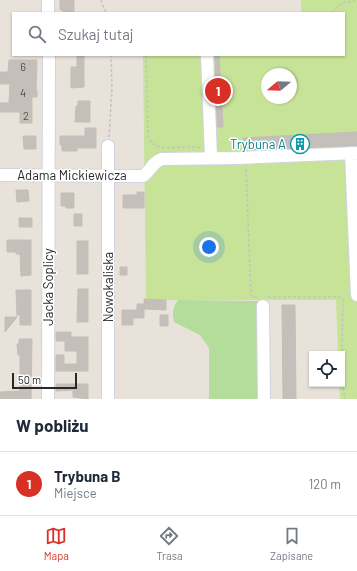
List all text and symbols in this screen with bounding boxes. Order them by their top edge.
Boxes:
search box [12,12,345,56]
icon: search [26,23,48,45]
text: Szukaj tutaj [58,25,134,43]
house number: 6 [20,60,26,73]
north arrow [261,68,297,104]
pin: 1 [205,76,231,106]
house number: 4 [20,86,26,99]
house number: 2 [23,109,29,122]
building icon: Trybuna A [289,133,311,155]
place label: Trybuna A [230,136,286,152]
street label: Adama Mickiewicza [17,167,127,183]
your location [199,237,219,257]
street label: Jacka Soplicy [40,248,56,326]
street label: Nowokaliska [100,252,116,322]
map controls [309,351,345,387]
button: locate [309,351,345,387]
scale bar [12,371,77,390]
text: 50 m [18,373,41,386]
text: W pobliżu [16,415,89,435]
text: Trybuna B [54,467,120,485]
text: 1 [27,476,31,492]
text: 120 m [309,476,341,492]
text: Miejsce [54,485,97,501]
tab: Mapa [44,525,69,562]
tab: Trasa [156,525,183,562]
tab: Zapisane [270,525,313,562]

